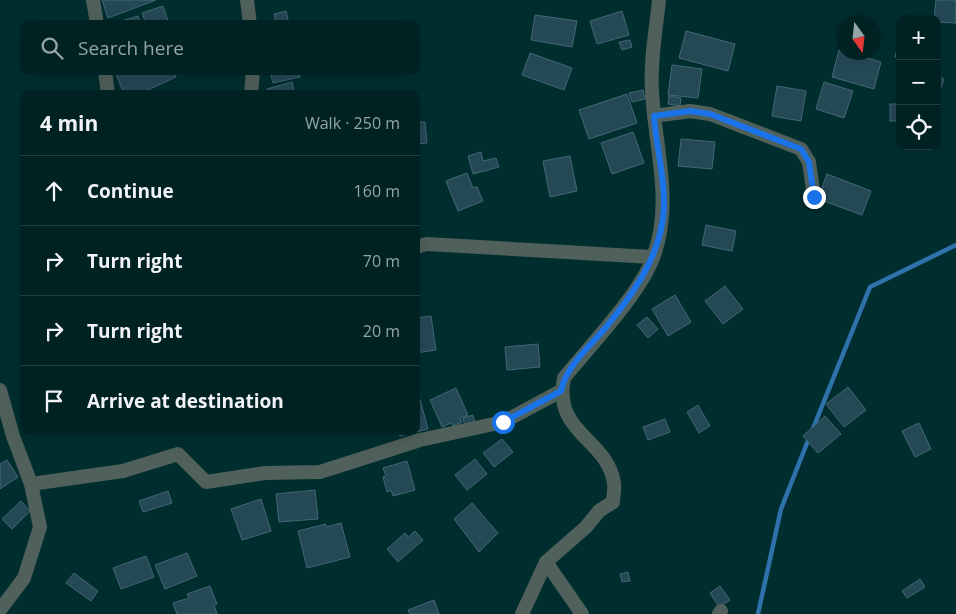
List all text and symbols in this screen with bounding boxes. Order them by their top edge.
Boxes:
north arrow [836,15,881,60]
map controls [896,15,941,150]
button: + [896,15,941,60]
search box [20,20,420,75]
icon: search [38,34,66,62]
text: Search here [78,35,184,61]
button: − [896,60,941,105]
button: locate [896,105,941,150]
text: 4 min [40,109,98,137]
text: Walk · 250 m [305,112,400,134]
icon: ahead [40,177,68,205]
text: Continue [87,178,174,204]
text: 160 m [354,180,400,202]
route end [803,186,826,209]
icon: right [40,247,68,275]
text: Turn right [87,248,182,274]
text: 70 m [363,250,400,272]
icon: right [40,317,68,345]
text: Turn right [87,318,182,344]
text: 20 m [363,320,400,342]
icon: arrive [40,387,68,415]
text: Arrive at destination [87,388,284,414]
route start [492,411,515,434]

